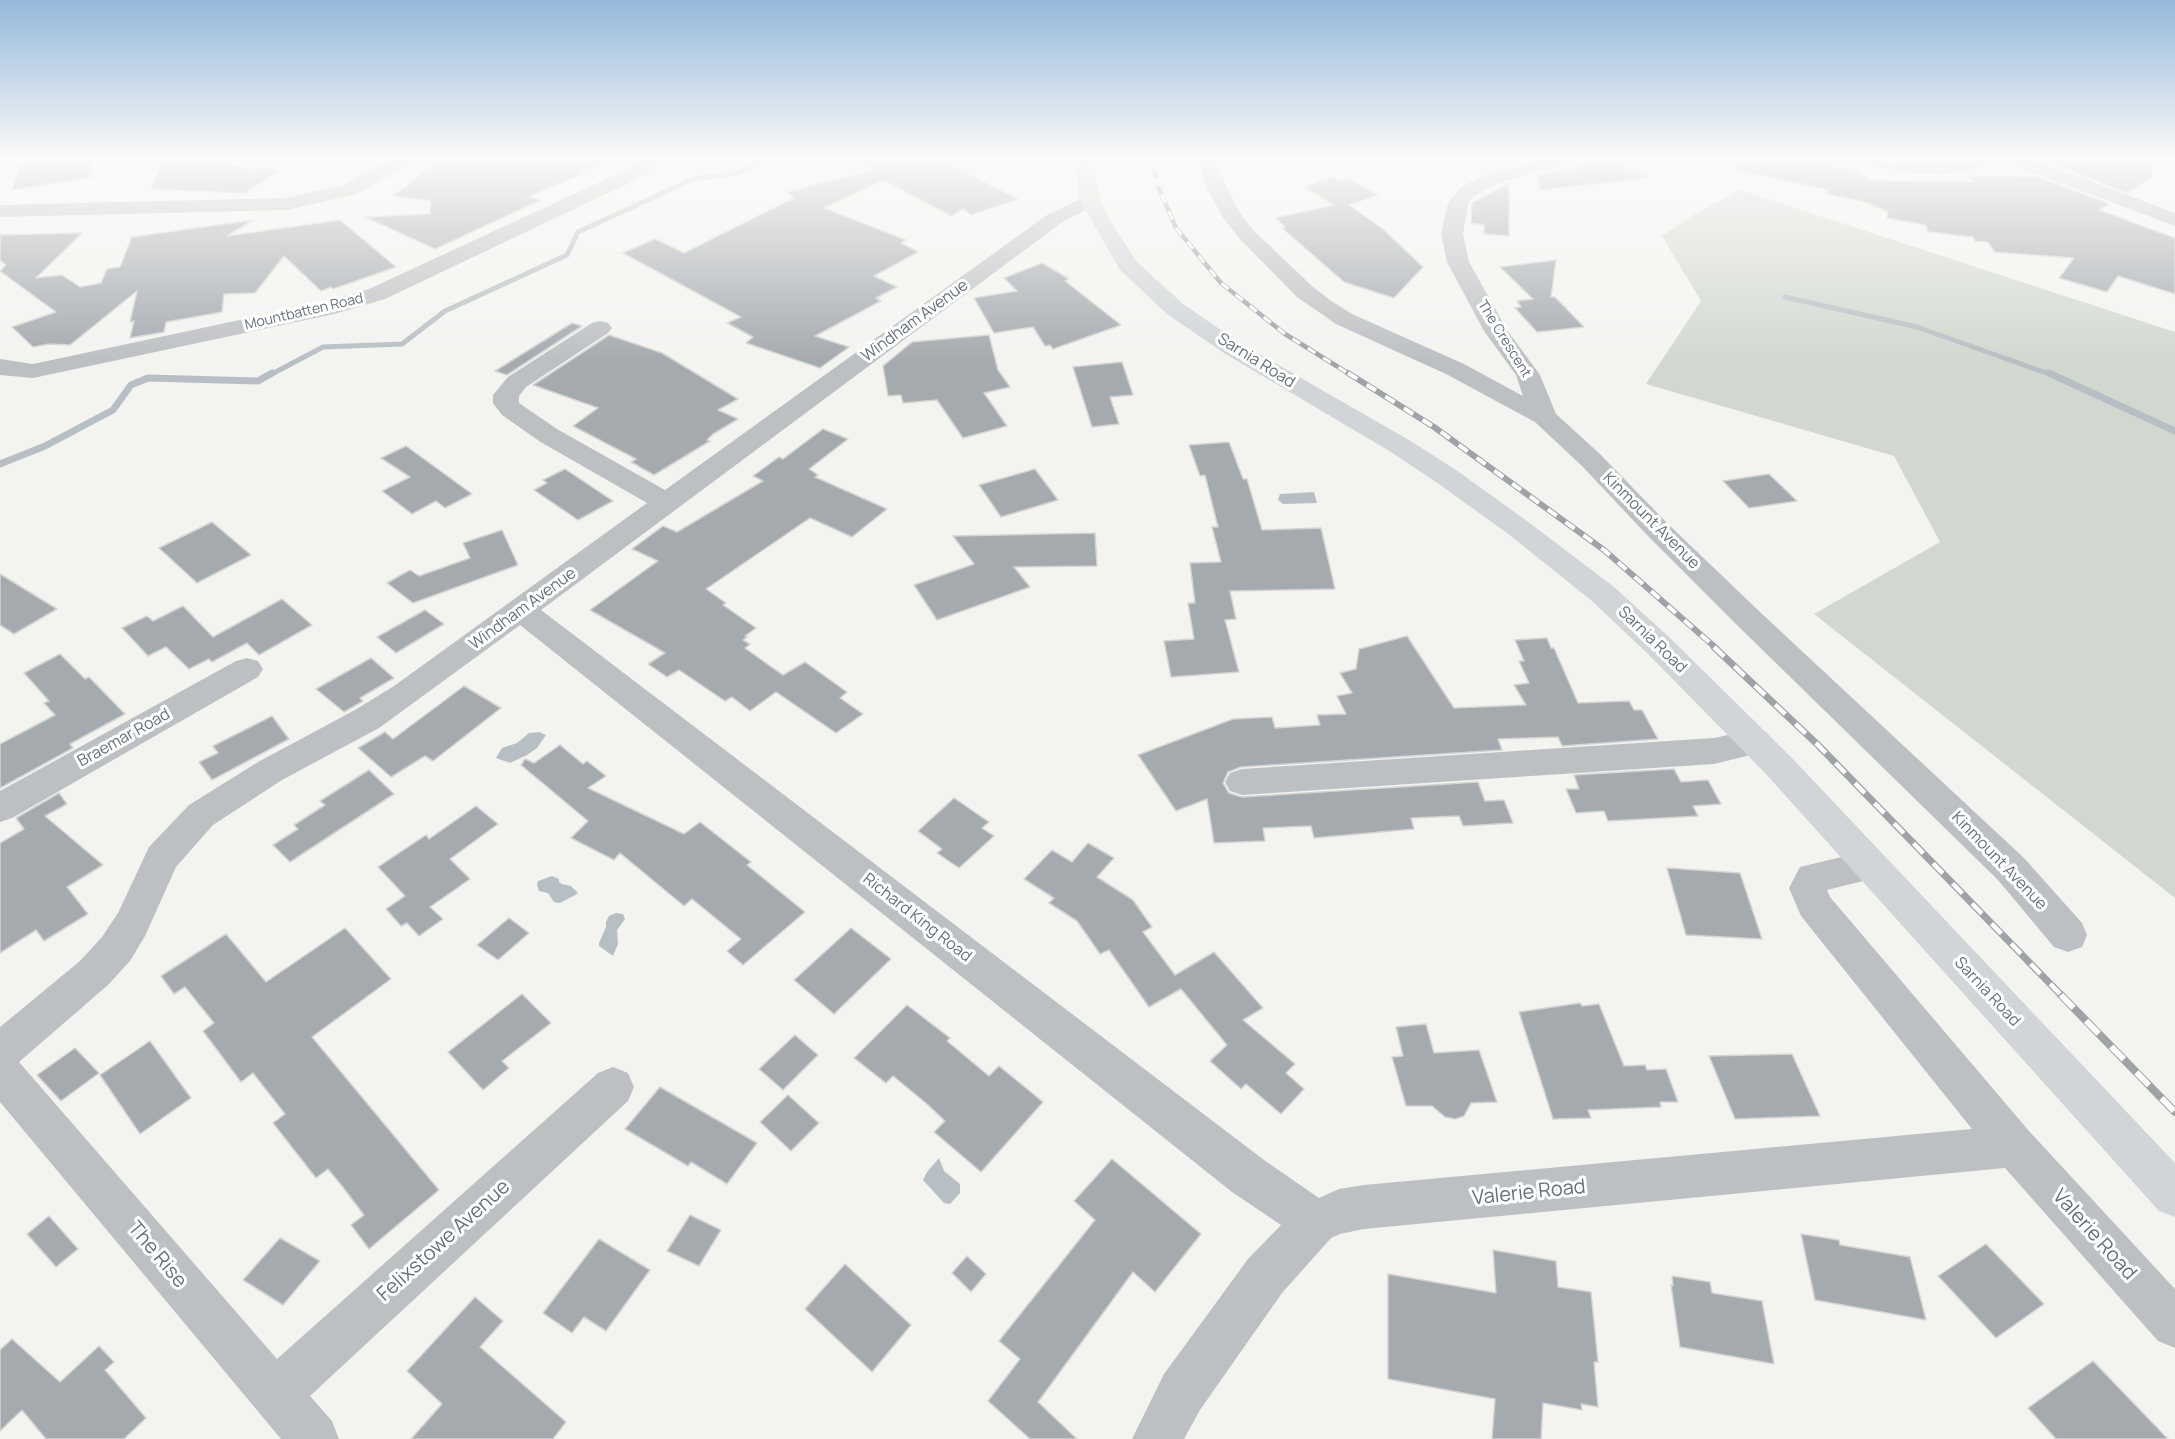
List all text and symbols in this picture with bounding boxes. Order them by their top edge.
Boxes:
street label: Windham Avenue [858,276,972,366]
street label: Mountbatten Road [243,290,365,334]
street label: The Crescent [1474,297,1534,381]
street label: Sarnia Road [1214,330,1298,392]
street label: Kinmount Avenue [1599,469,1703,573]
street label: Windham Avenue [466,564,580,654]
street label: Sarnia Road [1614,603,1690,677]
street label: Braemar Road [74,705,174,771]
street label: Kinmount Avenue [1947,808,2051,914]
street label: Richard King Road [859,870,975,966]
street label: Sarnia Road [1950,953,2024,1031]
street label: Felixstowe Avenue [373,1175,515,1307]
street label: Valerie Road [1471,1175,1587,1211]
street label: Valerie Road [2047,1185,2141,1285]
street label: The Rise [122,1217,192,1293]

